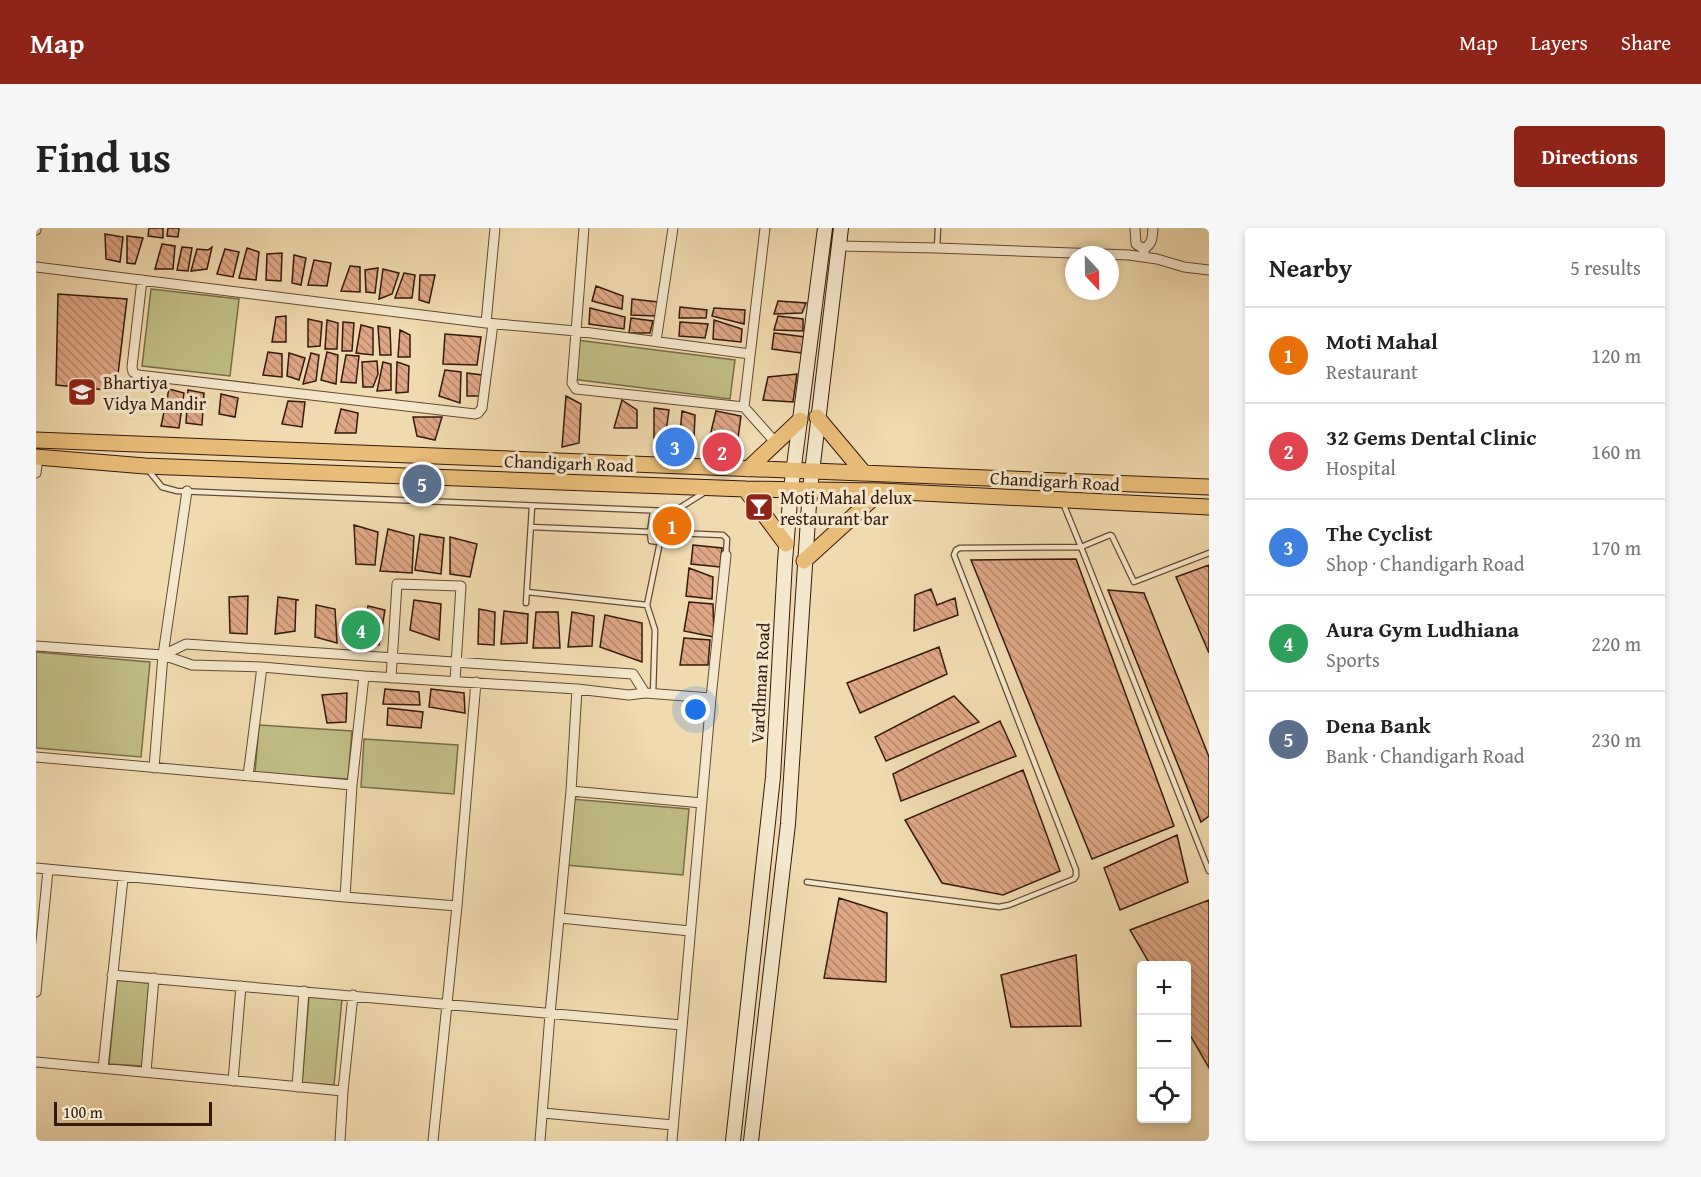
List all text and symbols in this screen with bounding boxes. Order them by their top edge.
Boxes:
text: Map [30,22,84,63]
text: Map [1459,27,1498,58]
text: Layers [1531,27,1588,58]
text: Share [1621,27,1671,58]
text: Find us [36,126,171,187]
button: Directions [1514,126,1665,187]
north arrow [1065,246,1119,300]
text: Nearby [1269,248,1352,287]
text: 5 results [1570,253,1641,282]
text: Moti Mahal [1326,325,1438,357]
text: 1 [1283,341,1294,370]
text: 120 m [1591,341,1641,370]
text: Restaurant [1326,357,1418,386]
place label: Bhartiya Vidya Mandir [103,369,207,417]
school or university icon: Bhartiya Vidya Mandir [66,376,98,408]
text: 32 Gems Dental Clinic [1326,421,1536,453]
pin: 3 [656,424,694,470]
pin: 2 [702,430,742,474]
text: 2 [1283,437,1294,466]
text: 160 m [1591,437,1641,466]
street label: Chandigarh Road [504,447,635,479]
text: Hospital [1326,453,1396,482]
pin: 5 [402,462,442,506]
street label: Chandigarh Road [989,464,1121,498]
place label: Moti Mahal delux restaurant bar [780,484,913,532]
bar icon: Moti Mahal delux restaurant bar [743,491,775,523]
pin: 1 [652,504,692,548]
text: The Cyclist [1326,517,1433,549]
text: 3 [1283,533,1294,562]
text: 170 m [1591,533,1641,562]
text: Shop · Chandigarh Road [1326,549,1524,578]
pin: 4 [342,608,380,652]
text: Aura Gym Ludhiana [1326,613,1519,645]
street label: Vardhman Road [743,621,777,744]
text: 4 [1283,629,1294,658]
text: 220 m [1591,629,1641,658]
text: Sports [1326,645,1380,674]
your location [681,695,710,724]
text: Dena Bank [1326,709,1431,741]
text: 5 [1283,725,1294,754]
text: 230 m [1591,725,1641,754]
text: Bank · Chandigarh Road [1326,741,1525,770]
map controls [1137,961,1191,1123]
button: + [1137,961,1191,1015]
button: − [1137,1015,1191,1069]
button: locate [1137,1069,1191,1123]
scale bar [54,1099,212,1126]
text: 100 m [63,1100,103,1124]

